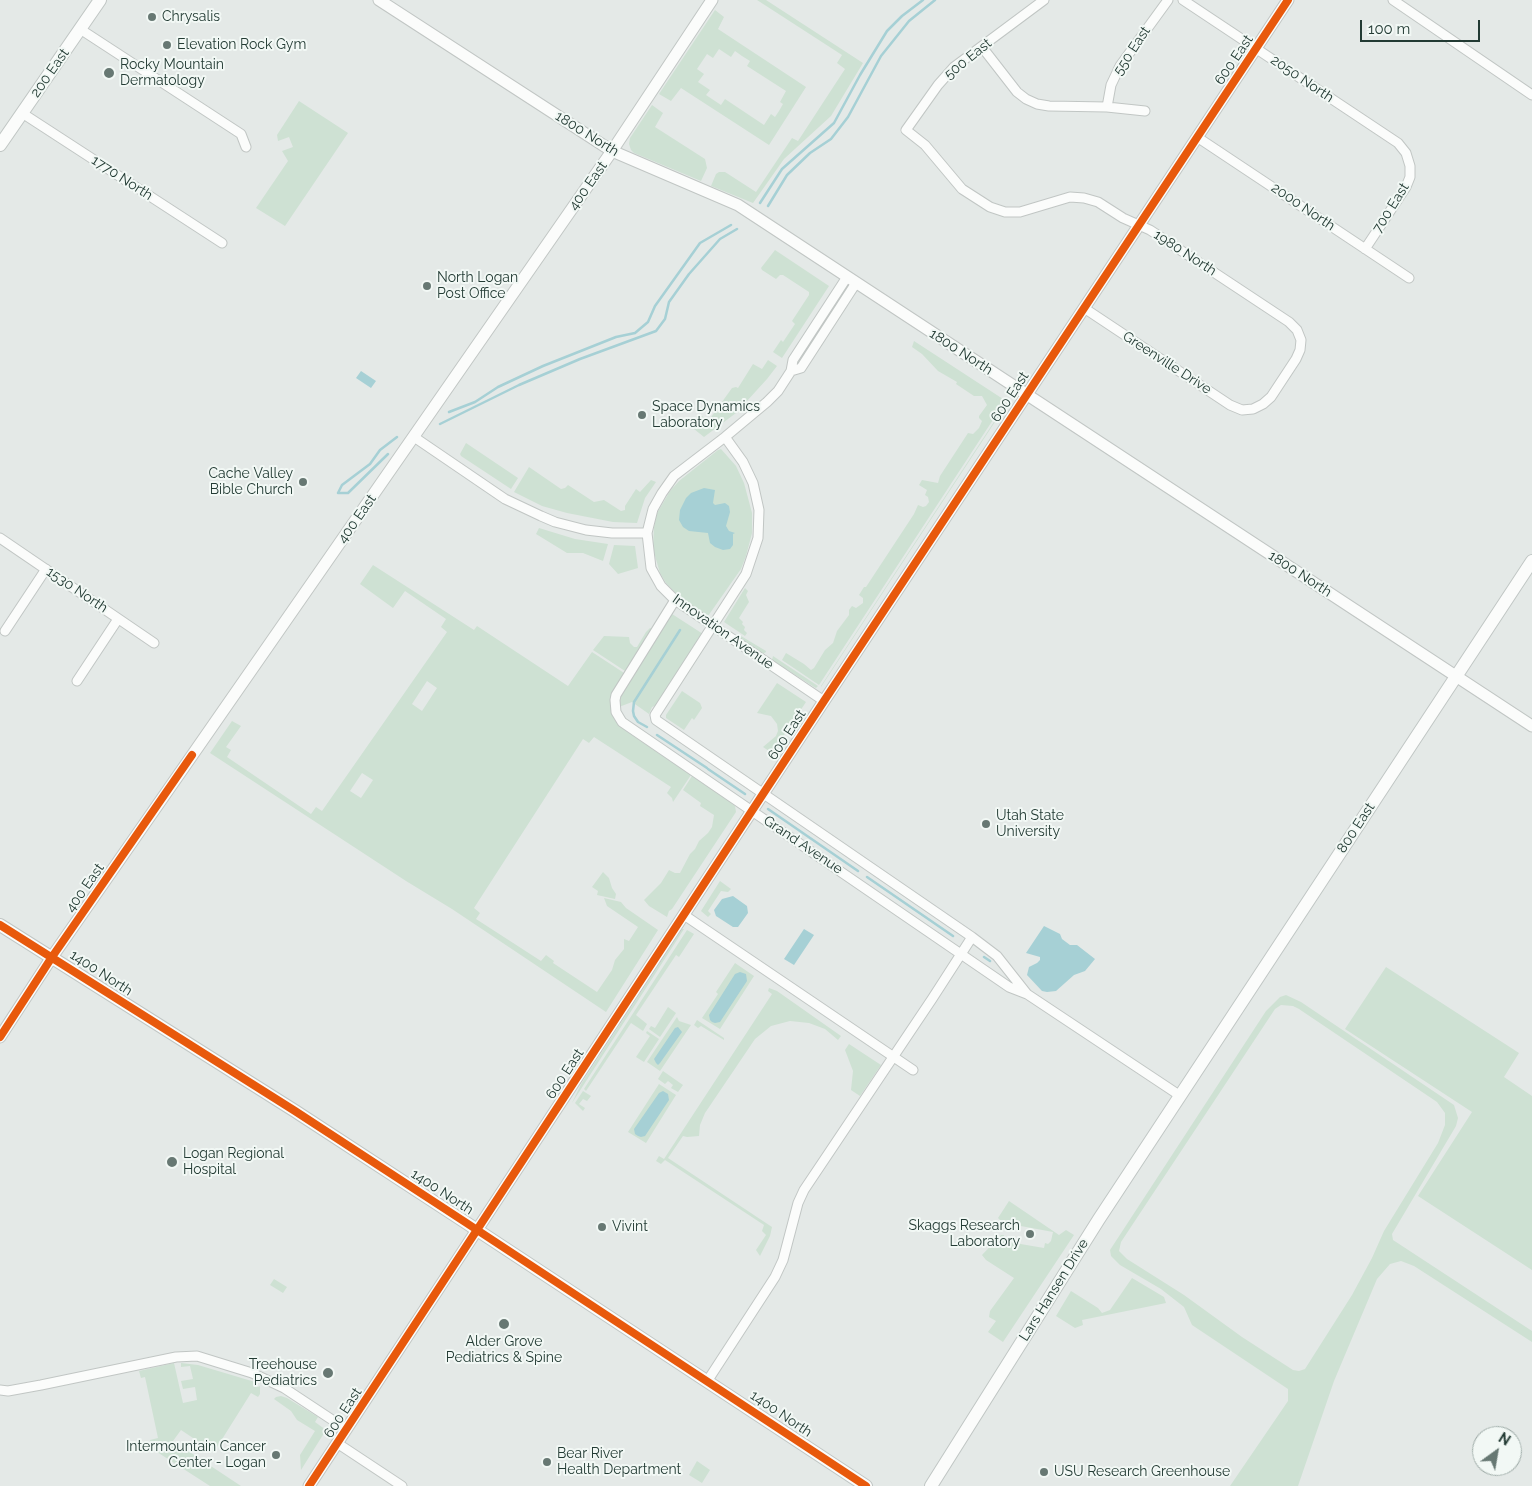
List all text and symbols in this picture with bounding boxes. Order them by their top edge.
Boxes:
place label: Chrysalis [162,9,220,25]
scale bar [1362,10,1482,42]
marker: Chrysalis [146,11,158,23]
text: 100 m [1368,20,1410,38]
street label: 550 East [1110,23,1154,79]
street label: 600 East [1211,32,1257,88]
street label: 500 East [941,35,995,83]
place label: Elevation Rock Gym [177,37,306,53]
marker: Elevation Rock Gym [161,39,173,51]
street label: 200 East [27,45,73,101]
street label: 2050 North [1267,52,1337,106]
place label: Rocky Mountain Dermatology [120,57,224,90]
marker: Rocky Mountain Dermatology [102,66,116,80]
street label: 1800 North [552,108,622,160]
street label: 1770 North [88,152,156,204]
street label: 400 East [565,158,611,214]
street label: 2000 North [1268,180,1338,234]
street label: 700 East [1369,180,1413,236]
street label: 1980 North [1150,227,1220,279]
place label: North Logan Post Office [437,270,518,302]
marker: North Logan Post Office [421,280,433,292]
street label: 1800 North [926,325,996,379]
street label: Greenville Drive [1119,328,1215,398]
street label: 600 East [988,369,1032,425]
place label: Space Dynamics Laboratory [652,399,760,432]
marker: Space Dynamics Laboratory [636,409,648,421]
place label: Cache Valley Bible Church [209,466,293,498]
marker: Cache Valley Bible Church [297,476,309,488]
street label: 400 East [334,491,380,547]
street label: 1800 North [1265,547,1335,601]
street label: 1530 North [43,563,111,617]
street label: Innovation Avenue [669,591,777,673]
street label: 600 East [765,707,809,763]
street label: 800 East [1334,800,1378,856]
place label: Utah State University [996,808,1064,840]
street label: Grand Avenue [760,812,846,878]
marker: Utah State University [980,818,992,830]
street label: 400 East [62,860,108,916]
street label: 1400 North [67,947,135,999]
street label: 600 East [543,1046,587,1102]
place label: Logan Regional Hospital [183,1146,284,1178]
marker: Logan Regional Hospital [165,1155,179,1169]
street label: 1400 North [408,1166,476,1218]
place label: Skaggs Research Laboratory [909,1218,1020,1250]
place label: Vivint [612,1219,648,1235]
marker: Vivint [596,1221,608,1233]
marker: Skaggs Research Laboratory [1024,1228,1036,1240]
street label: Lars Hansen Drive [1016,1236,1092,1344]
marker: Alder Grove Pediatrics & Spine [497,1317,511,1331]
place label: Alder Grove Pediatrics & Spine [446,1334,562,1366]
place label: Treehouse Pediatrics [249,1357,317,1390]
marker: Treehouse Pediatrics [321,1366,335,1380]
street label: 600 East [321,1385,365,1441]
street label: 1400 North [747,1387,815,1441]
north arrow [1472,1426,1522,1476]
text: N [1496,1430,1513,1449]
place label: Intermountain Cancer Center - Logan [126,1439,266,1471]
place label: Bear River Health Department [557,1446,681,1478]
marker: Intermountain Cancer Center - Logan [270,1449,282,1461]
marker: Bear River Health Department [541,1456,553,1468]
place label: USU Research Greenhouse [1054,1464,1230,1480]
marker: USU Research Greenhouse [1038,1466,1050,1478]

